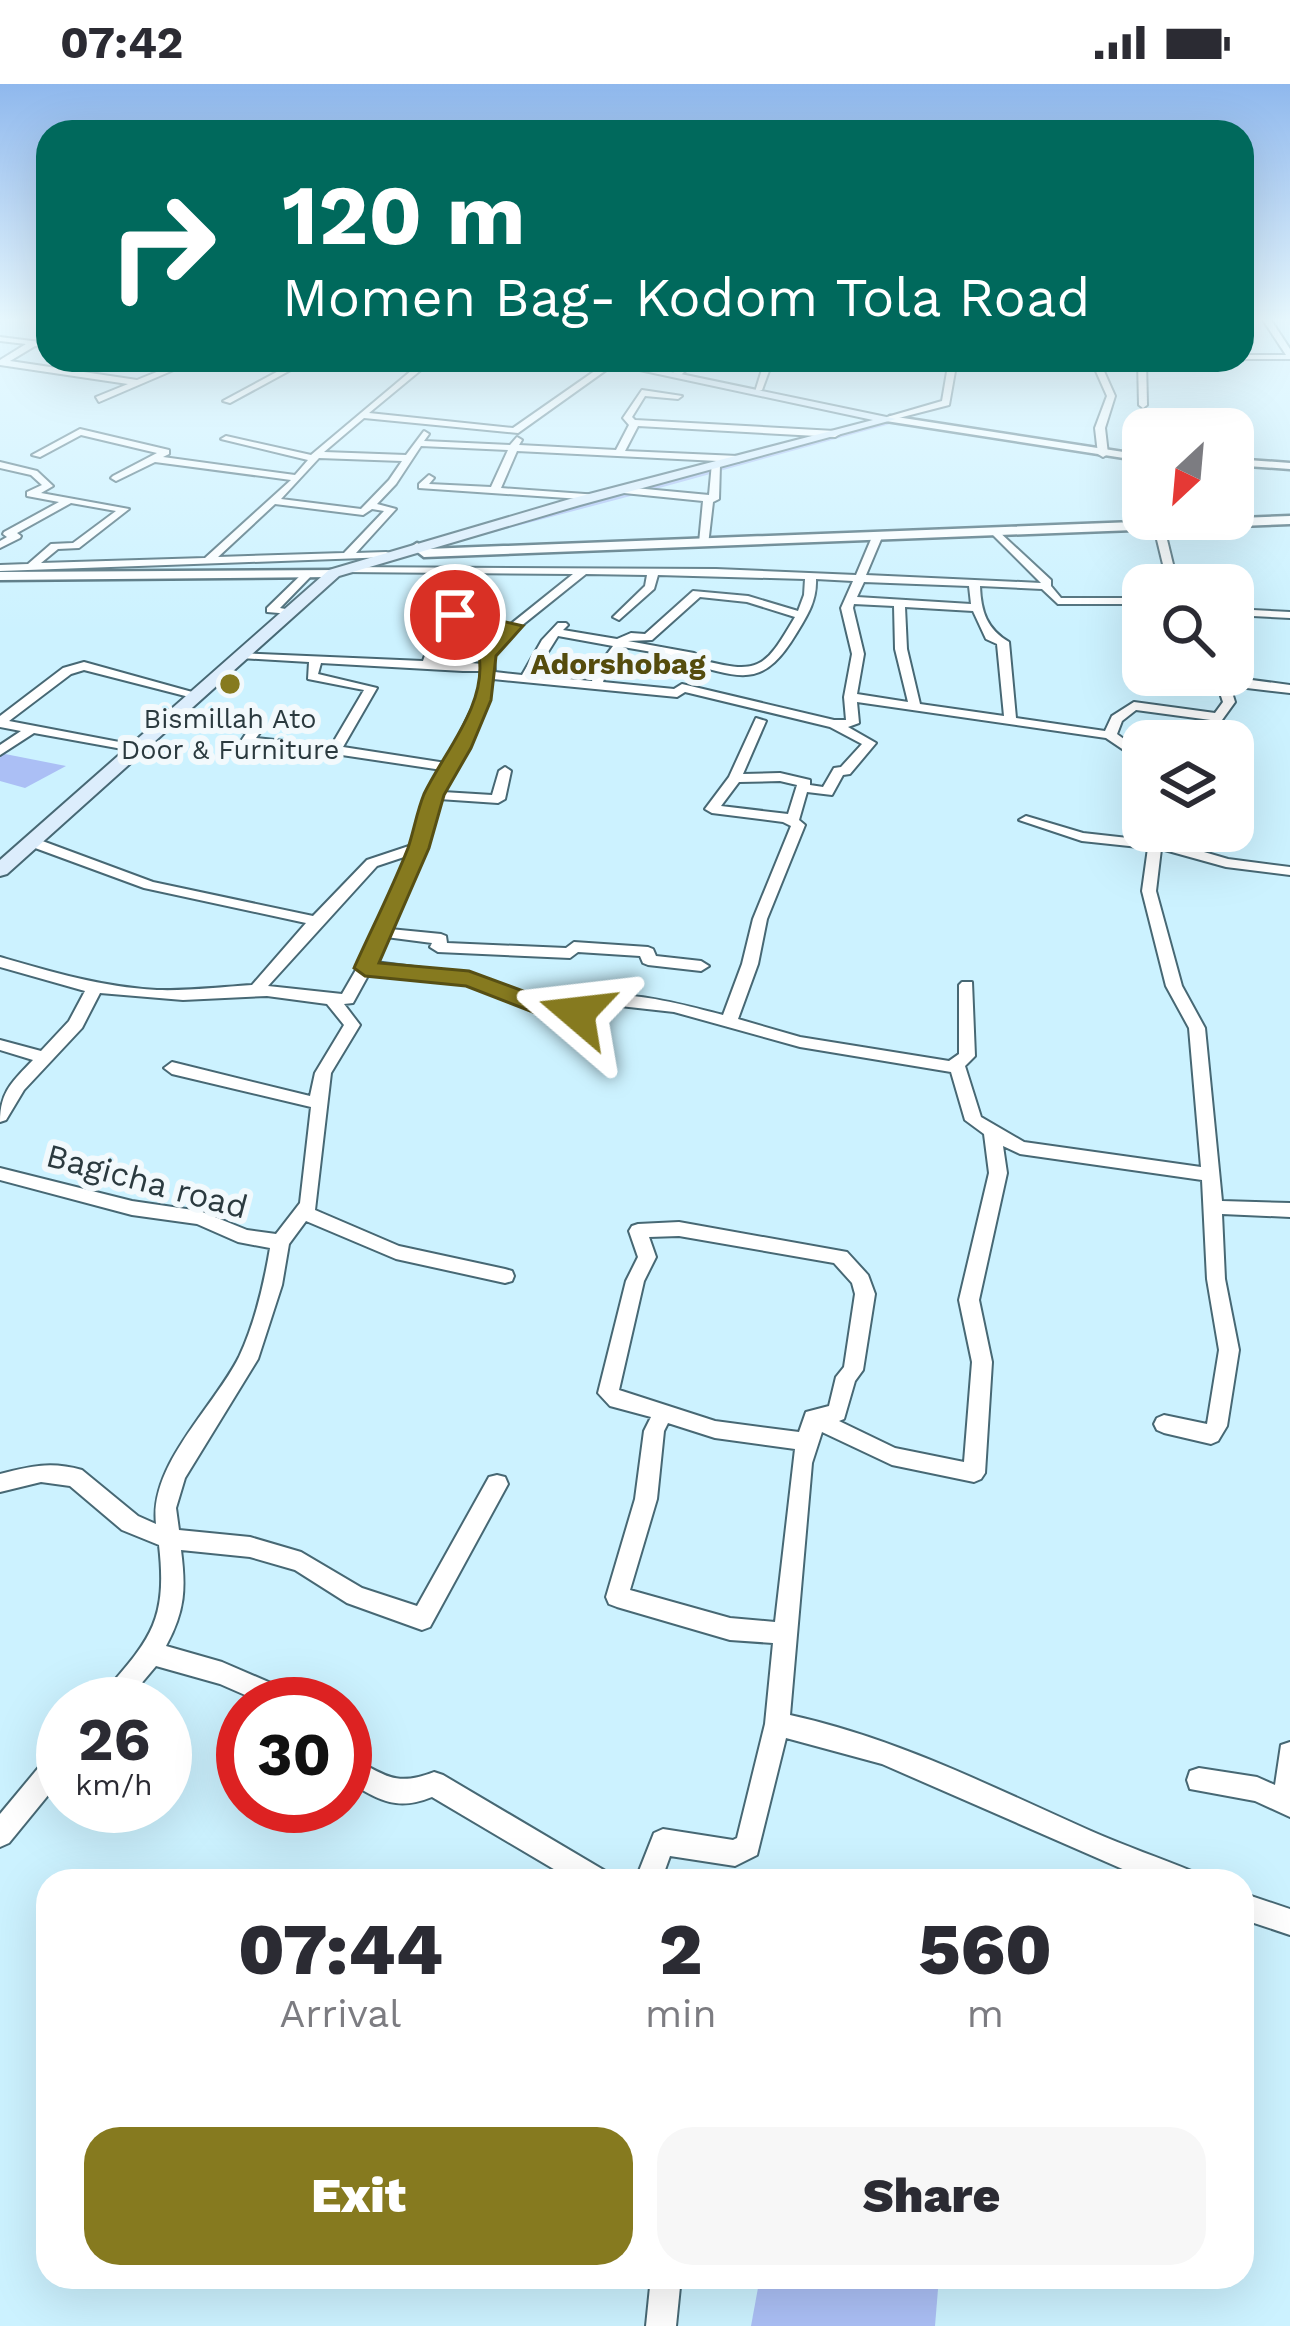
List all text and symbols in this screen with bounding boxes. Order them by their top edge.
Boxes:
text: 07:42 [60,16,183,69]
text: 120 m [282,166,525,264]
icon: right [84,168,240,324]
text: Momen Bag- Kodom Tola Road [282,266,1090,329]
north arrow [1122,408,1254,540]
map controls [1122,408,1254,852]
pin [404,564,506,666]
button: search [1122,564,1254,696]
icon: arrive [422,582,488,648]
district label: Adorshobag [531,646,706,681]
marker: Bismillah Ato Door & Furniture [217,671,243,697]
place label: Bismillah Ato Door & Furniture [121,703,339,766]
button: layers [1122,720,1254,852]
position arrow [514,950,640,1076]
street label: Bagicha road [42,1135,252,1227]
speed limit sign: 30 [216,1677,372,1833]
text: 26 [78,1704,150,1775]
text: km/h [75,1767,153,1802]
text: 07:44 [238,1907,443,1991]
text: 2 [659,1907,702,1991]
text: 560 [919,1907,1052,1991]
text: Arrival [280,1991,401,2036]
text: min [645,1991,717,2036]
text: m [967,1991,1004,2036]
button: Exit [84,2127,633,2265]
button: Share [657,2127,1206,2265]

